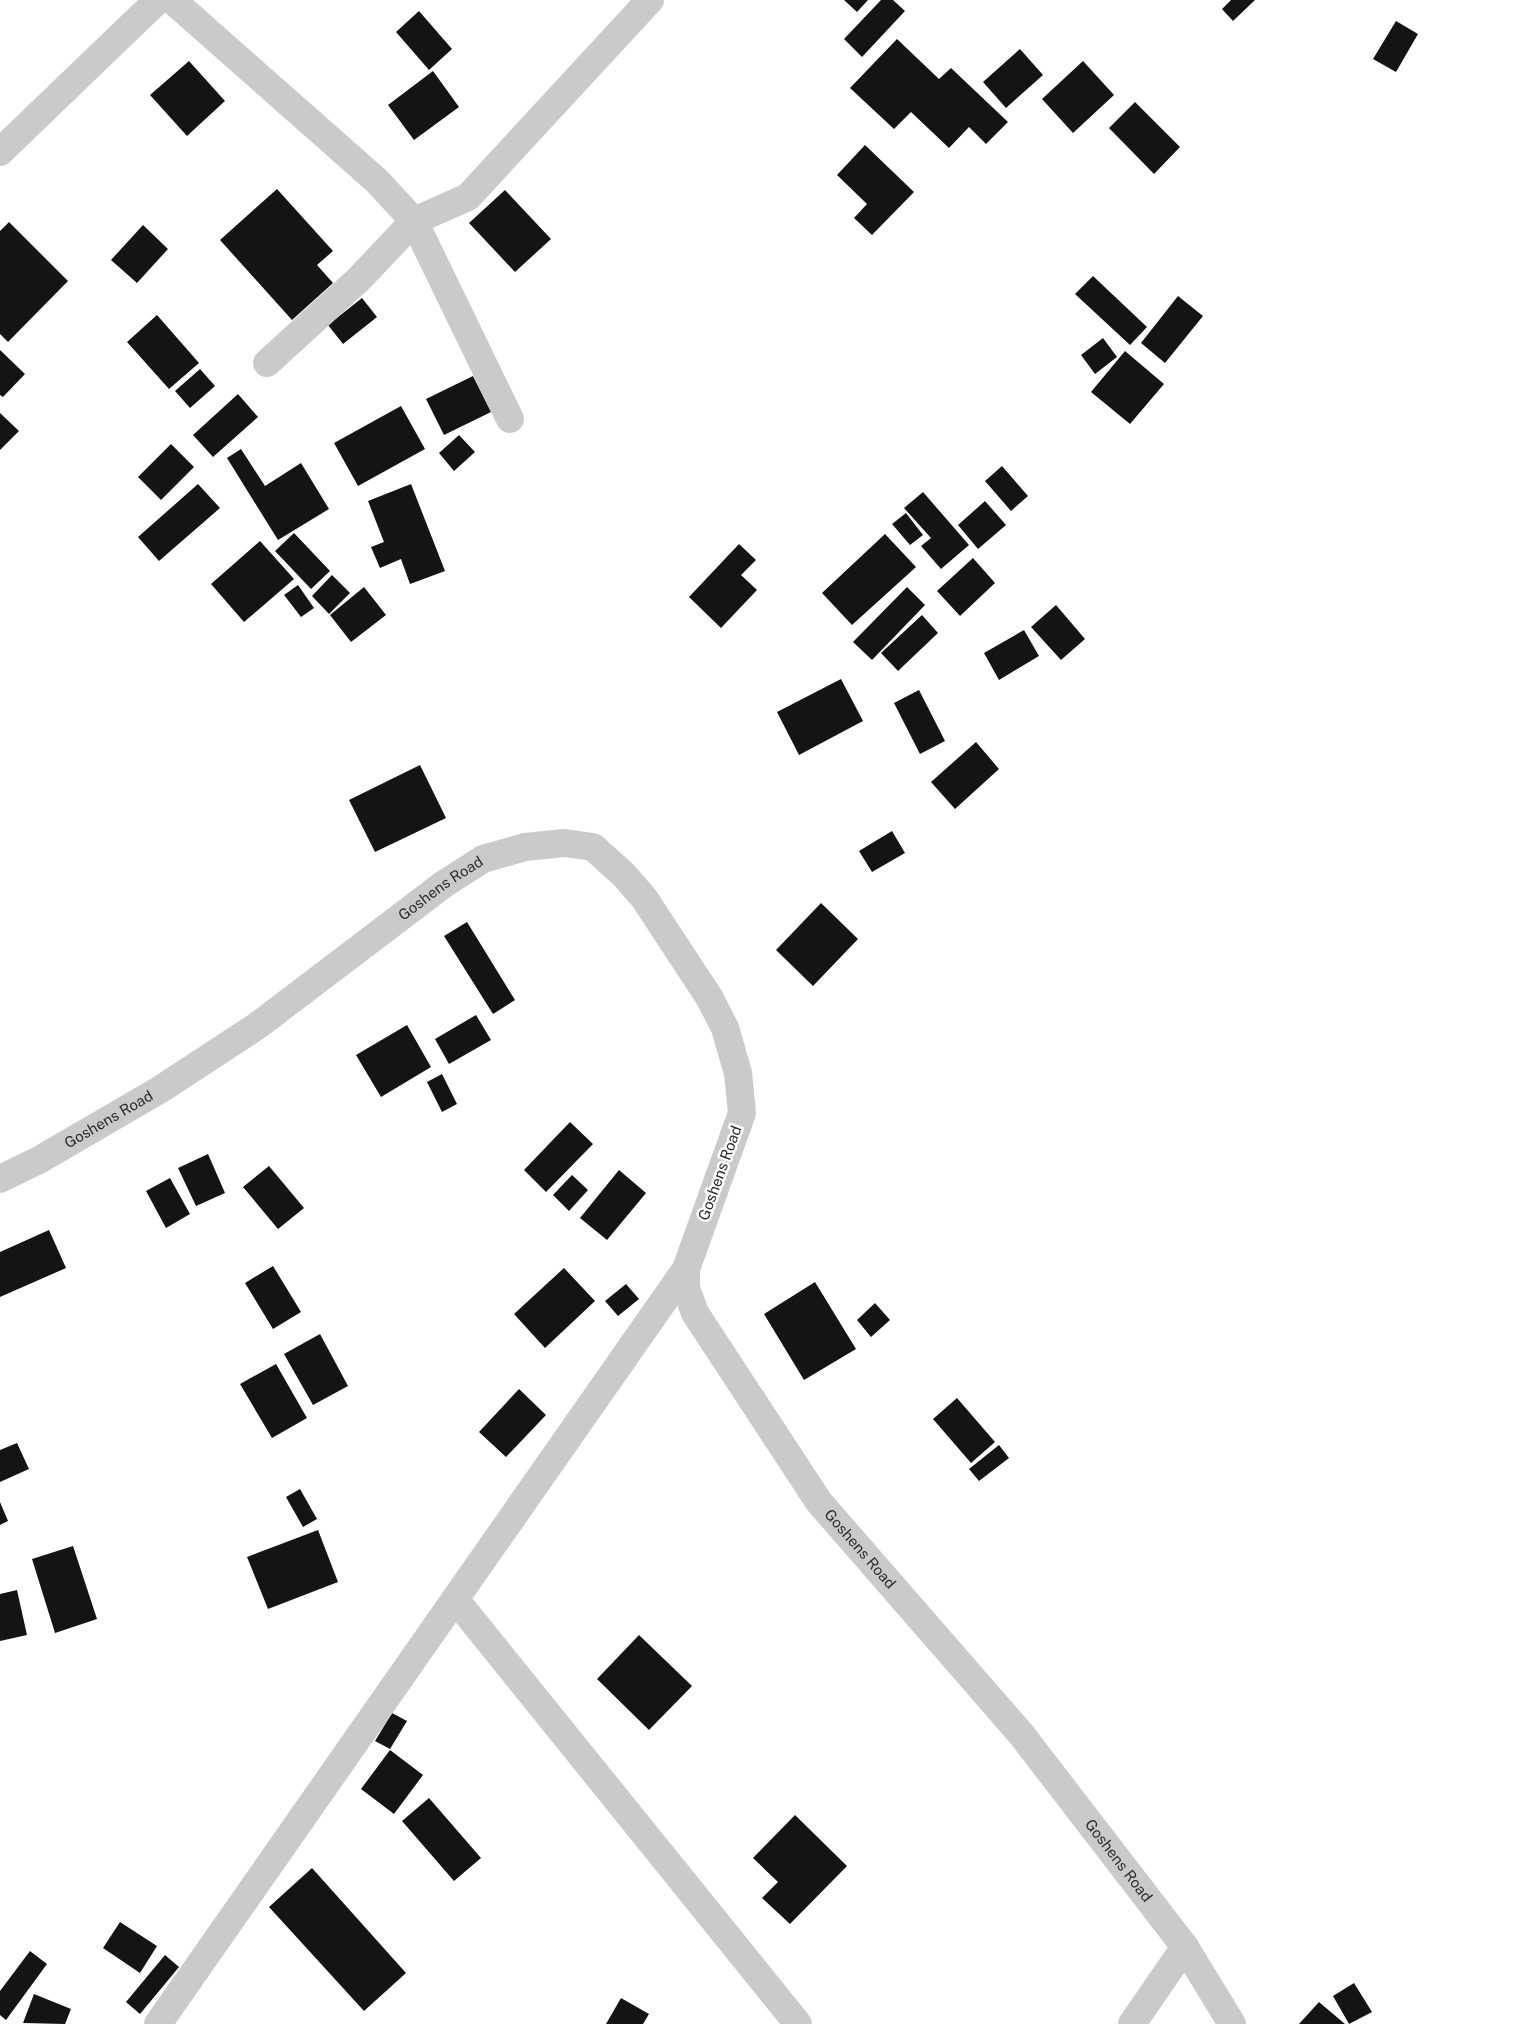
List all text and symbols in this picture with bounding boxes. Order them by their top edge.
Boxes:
street label: Goshens Road [395,852,486,924]
street label: Goshens Road [61,1087,156,1151]
street label: Goshens Road [695,1123,745,1222]
street label: Goshens Road [821,1506,899,1592]
street label: Goshens Road [1082,1816,1156,1905]

